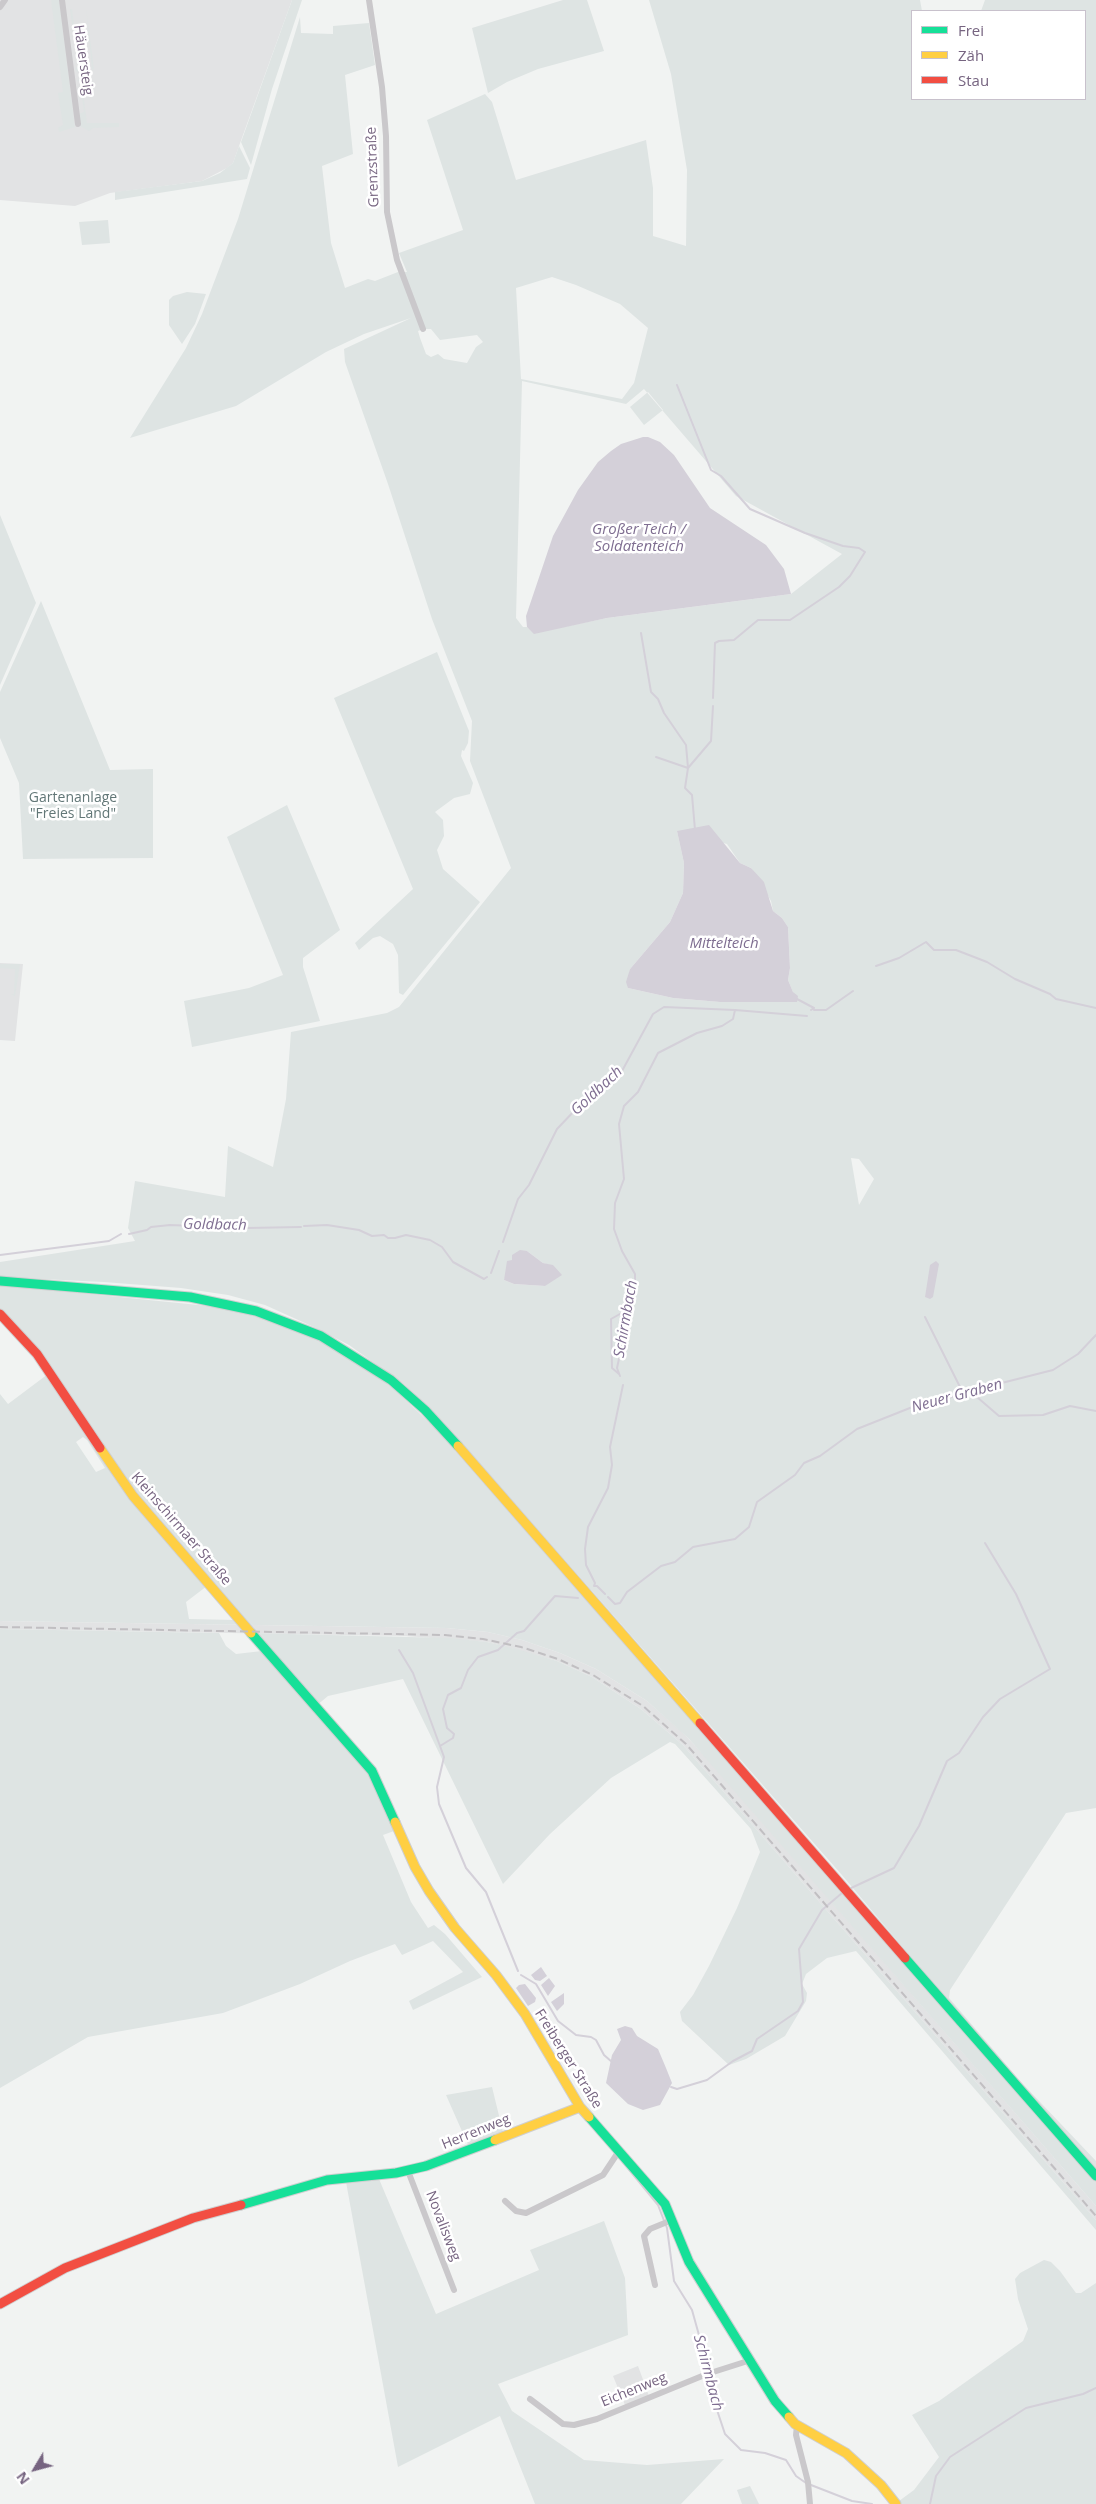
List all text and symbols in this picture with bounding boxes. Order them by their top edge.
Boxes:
legend [911,10,1086,100]
text: Frei [958,20,984,40]
street label: Häuersteig [70,24,96,96]
text: Zäh [958,45,984,65]
text: Stau [958,70,989,90]
street label: Grenzstraße [363,126,383,208]
water label: Großer Teich / Soldatenteich [592,521,686,556]
park label: Gartenanlage "Freies Land" [29,790,117,822]
water label: Mittelteich [689,935,759,953]
water label: Goldbach [568,1063,626,1119]
water label: Goldbach [183,1215,247,1235]
water label: Schirmbach [610,1279,642,1359]
water label: Neuer Graben [910,1375,1004,1417]
street label: Kleinschirmaer Straße [127,1469,235,1589]
street label: Freiberger Straße [531,2006,605,2112]
street label: Herrenweg [439,2111,513,2153]
street label: Novalisweg [422,2189,464,2263]
water label: Schirmbach [689,2333,727,2413]
street label: Eichenweg [599,2369,669,2411]
north arrow [10,2444,60,2494]
text: N [12,2468,34,2489]

